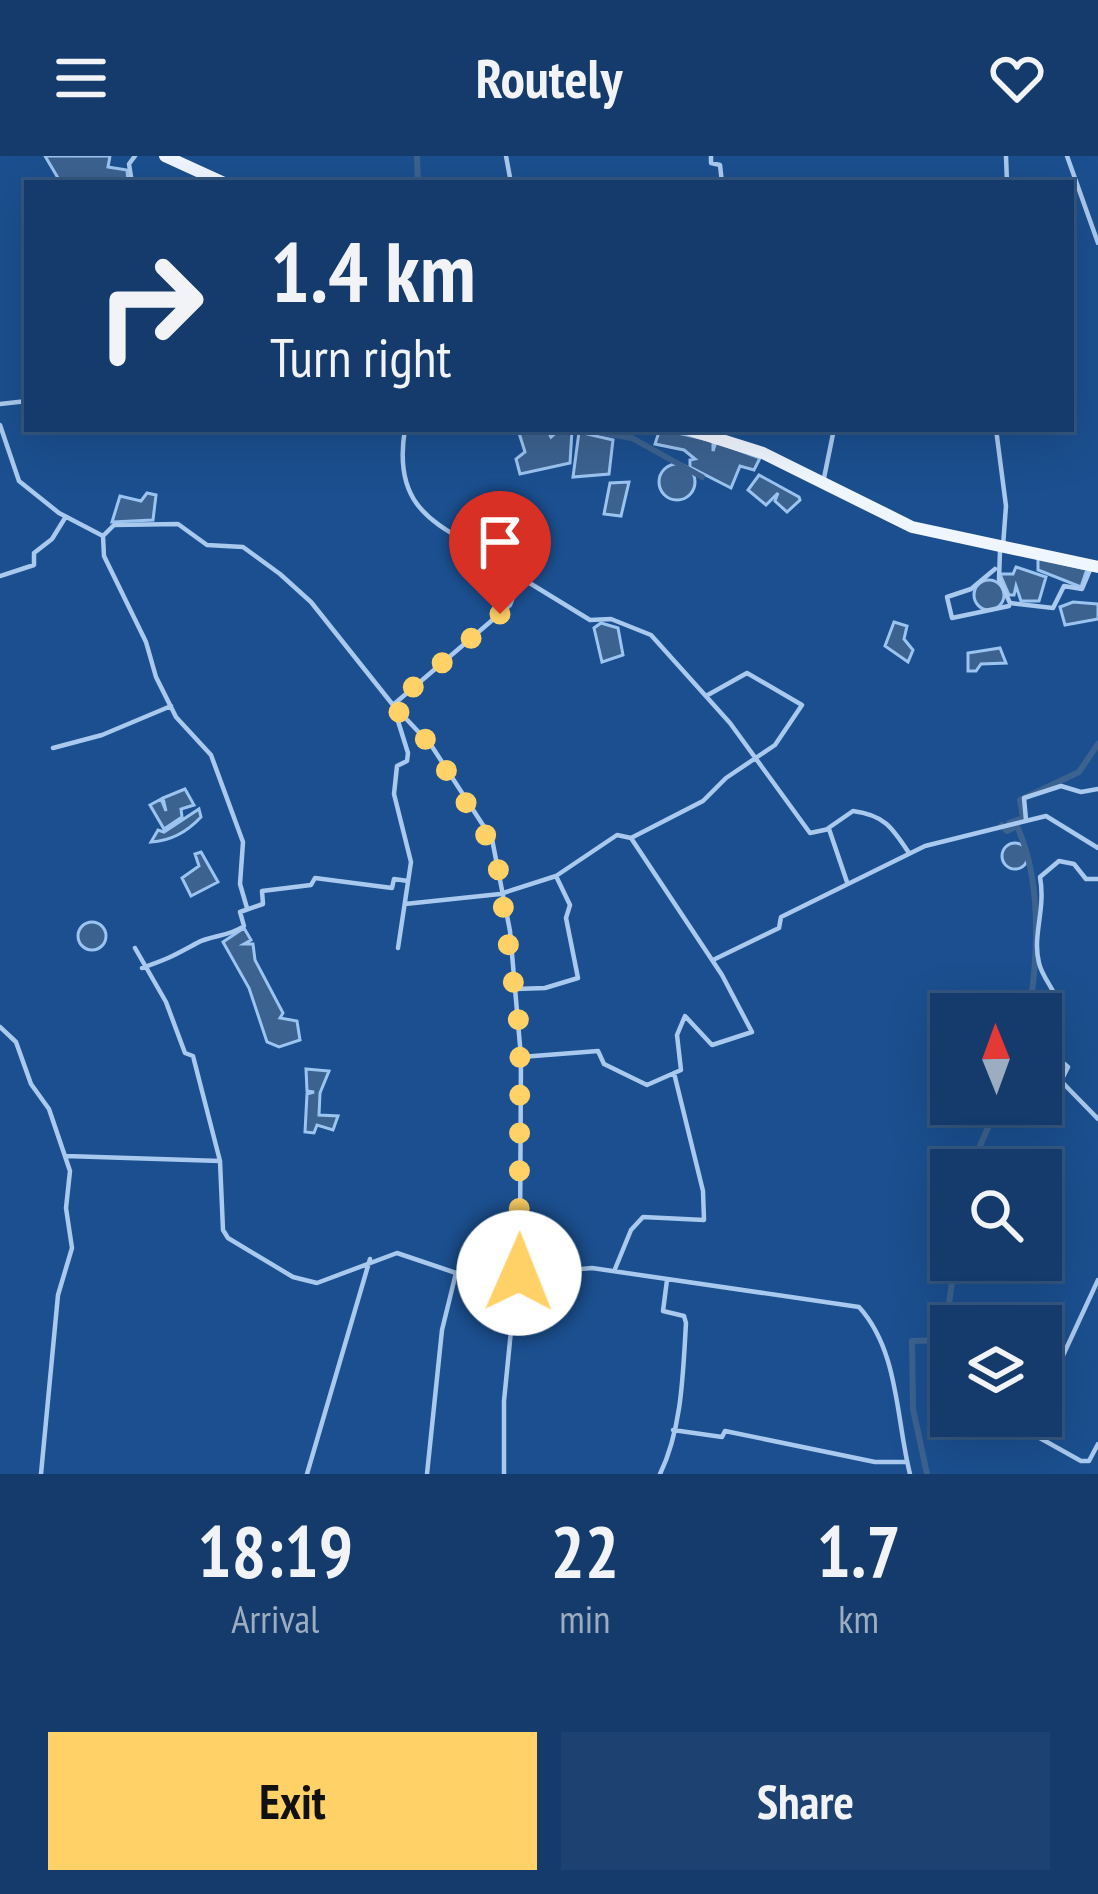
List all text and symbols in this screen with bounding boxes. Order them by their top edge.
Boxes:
text: Routely [476,43,622,113]
icon: menu [48,45,114,111]
icon: heart [984,45,1050,111]
text: 1.4 km [270,216,476,325]
icon: right [72,228,228,384]
text: Turn right [270,322,451,392]
pin [449,491,551,614]
icon: arrive [467,509,533,575]
north arrow [930,993,1062,1125]
map controls [930,993,1062,1437]
button: search [930,1149,1062,1281]
position arrow [456,1210,582,1336]
button: layers [930,1305,1062,1437]
text: 18:19 [197,1504,353,1597]
text: 22 [550,1504,619,1597]
text: 1.7 [817,1504,901,1597]
text: Arrival [231,1593,319,1644]
text: min [559,1593,610,1644]
text: km [838,1593,879,1644]
button: Exit [48,1732,537,1870]
button: Share [561,1732,1050,1870]

